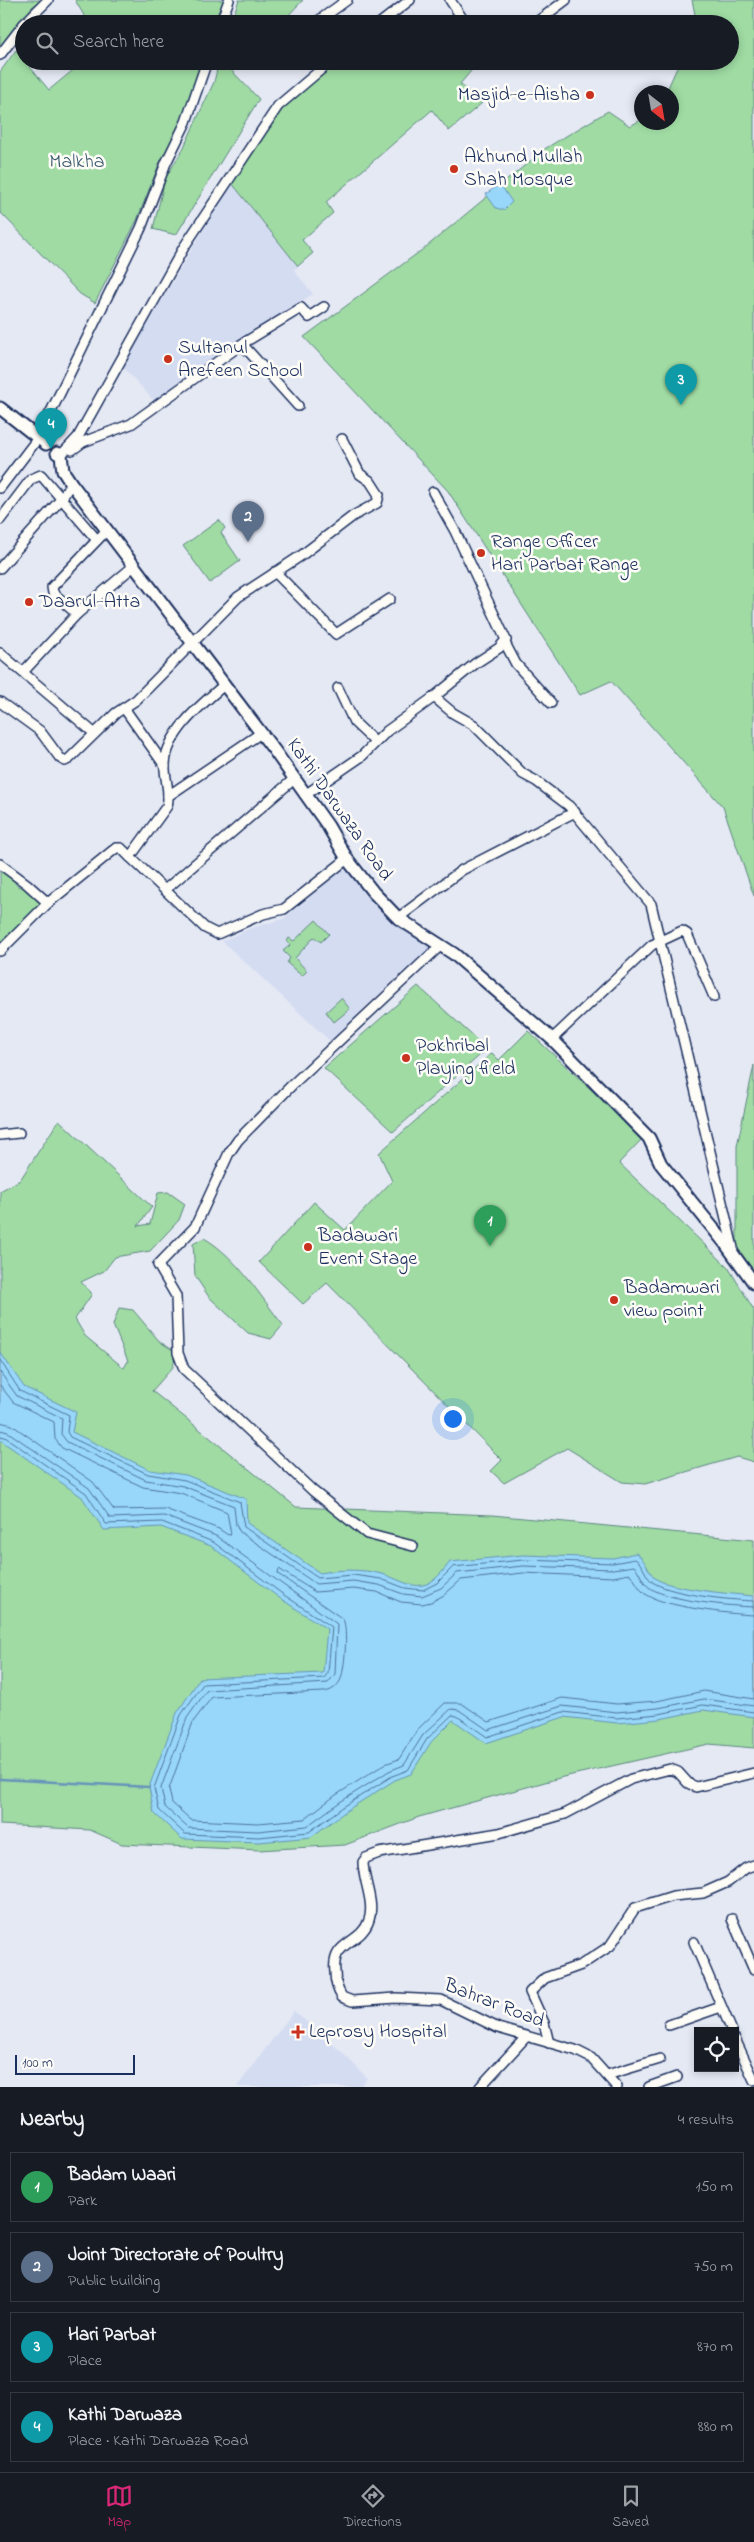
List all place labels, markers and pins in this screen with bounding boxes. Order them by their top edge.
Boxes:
place label: Masjid-e-Aisha [458,81,580,110]
marker: Masjid-e-Aisha [584,89,596,101]
place label: Akhund Mullah Shah Mosque [464,143,583,195]
marker: Akhund Mullah Shah Mosque [448,163,460,175]
place label: Sultanul Arefeen School [178,334,302,386]
marker: Sultanul Arefeen School [162,353,174,365]
pin: 3 [665,364,697,405]
pin: 4 [35,408,67,449]
pin: 2 [232,501,264,542]
place label: Range Officer Hari Parbat Range [491,528,638,581]
marker: Range Officer Hari Parbat Range [475,547,487,559]
place label: Daarul-Atta [38,588,140,617]
marker: Daarul-Atta [23,596,35,608]
place label: Pokhribal Playing field [416,1032,516,1085]
marker: Pokhribal Playing field [400,1052,412,1064]
pin: 1 [474,1205,506,1246]
place label: Badawari Event Stage [317,1222,417,1275]
marker: Badawari Event Stage [302,1241,314,1253]
place label: Badamwari view point [623,1274,720,1326]
marker: Badamwari view point [608,1294,620,1306]
place label: Leprosy Hospital [309,2018,447,2047]
marker: Leprosy Hospital [291,2025,305,2039]

